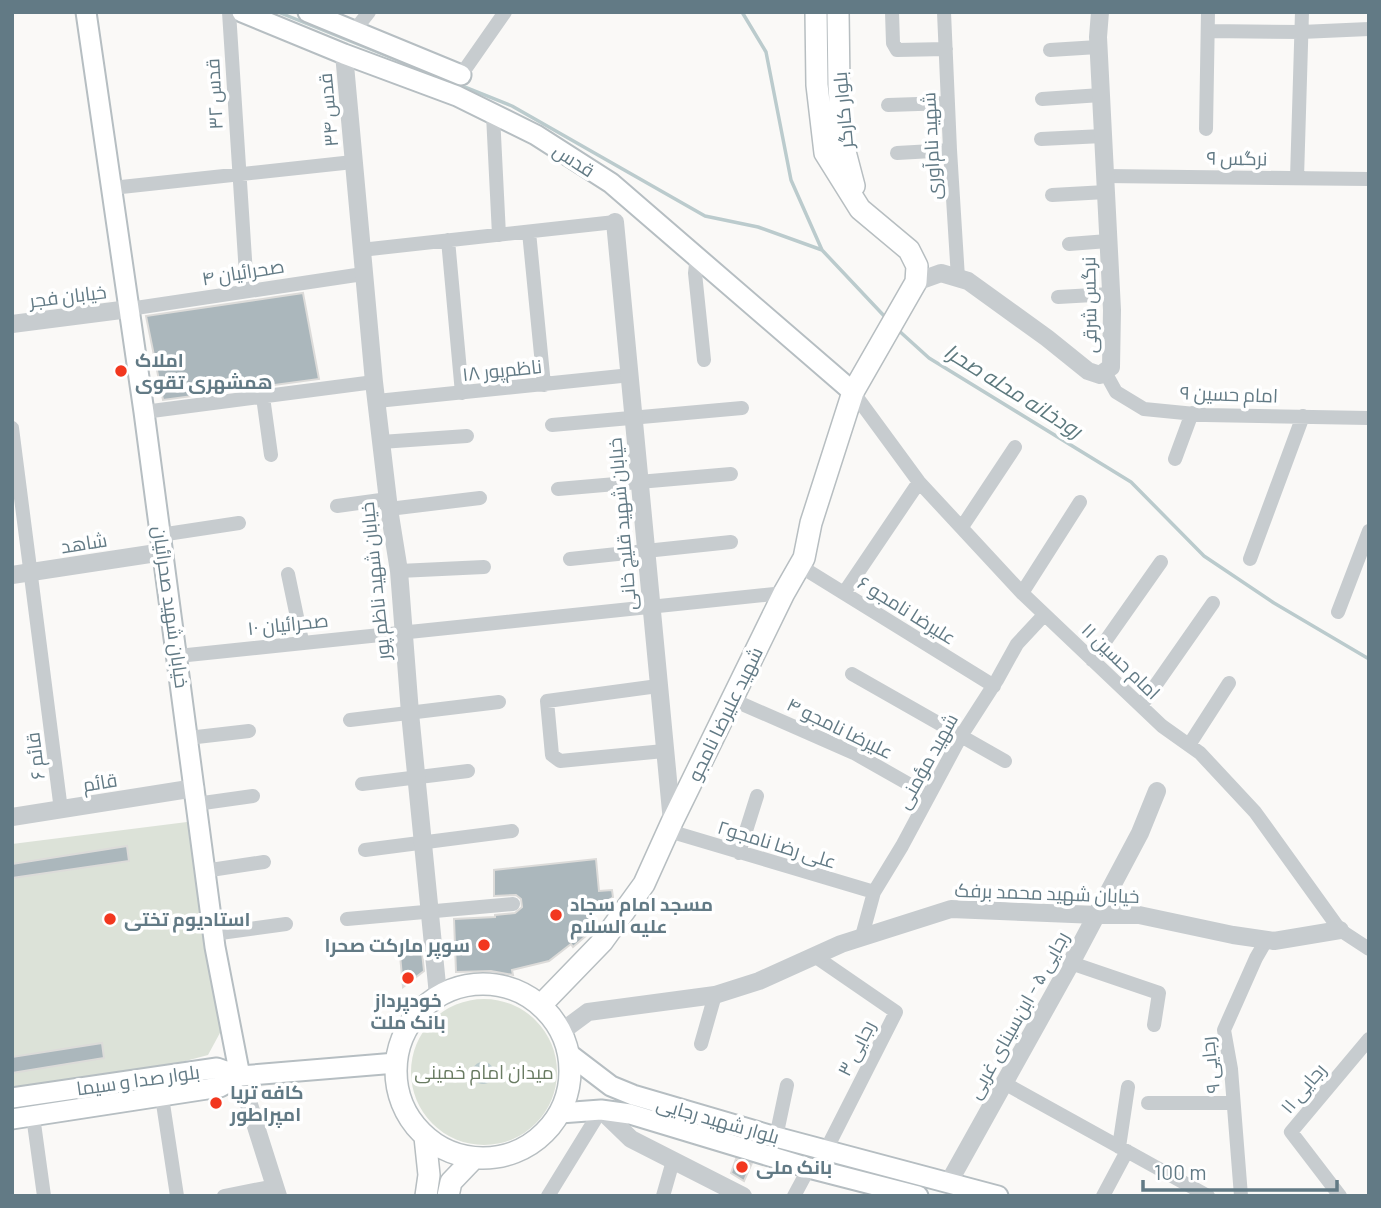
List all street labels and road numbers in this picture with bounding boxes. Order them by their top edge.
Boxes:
street label: قدس ۳۲ [200,58,228,130]
street label: بلوار کارگر [828,71,858,150]
street label: قدس ۳۴ [313,72,343,148]
street label: شهید نام‌آوری [916,91,948,200]
street label: قدس [549,138,599,182]
street label: نرگس ۹ [1206,145,1268,171]
street label: صحرائیان ۴ [200,254,286,290]
street label: نرگس شرقی [1076,256,1102,354]
street label: خیابان فجر [27,279,108,313]
street label: ناظم‌پور ۱۸ [461,354,543,388]
street label: امام حسین ۹ [1180,380,1278,410]
street label: خیابان شهید قلیچ خانی [602,436,644,611]
street label: خیابان شهید ناظم پور [355,501,397,662]
street label: خیابان شهید صحرائیان [148,524,194,690]
street label: شاهد [59,528,109,558]
street label: علیرضا نامجو ۶ [853,570,961,650]
street label: صحرائیان ۱۰ [246,608,330,640]
street label: امام حسین ۱۱ [1075,618,1165,706]
street label: شهید علیرضا نامجو [682,643,768,785]
street label: علیرضا نامجو ۴ [783,692,897,764]
street label: شهید مؤمنی [891,709,963,813]
street label: قائم ۶ [20,731,52,781]
street label: قائم [81,767,119,799]
street label: علی رضا نامجو۲ [715,815,839,873]
street label: خیابان شهید محمد برفک [954,878,1140,908]
street label: رجایی ۵ - ابن‌سینای غربی [962,927,1074,1103]
street label: رجایی ۳ [832,1016,880,1080]
street label: رجایی ۹ [1195,1036,1225,1094]
street label: رجایی ۱۱ [1275,1058,1331,1118]
street label: بلوار صدا و سیما [75,1059,201,1101]
street label: بلوار شهید رجایی [654,1091,782,1149]

